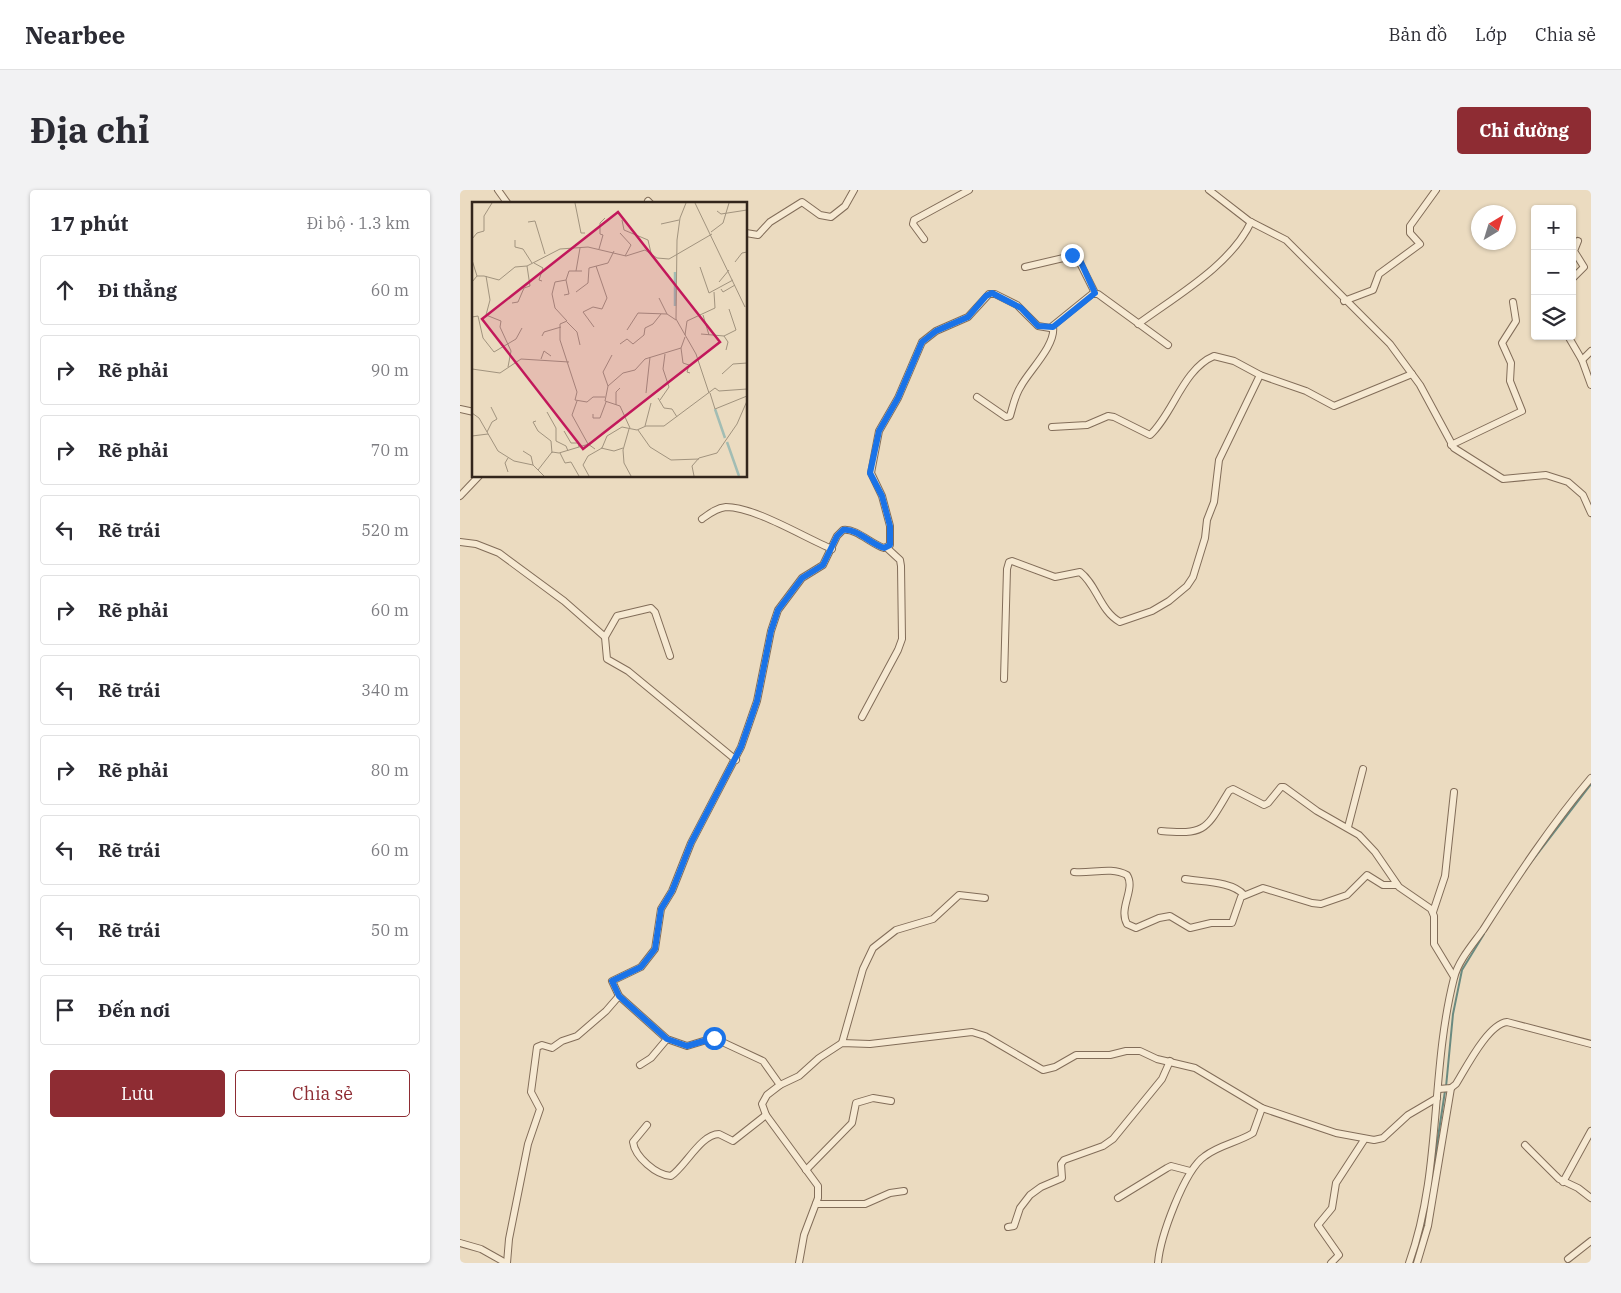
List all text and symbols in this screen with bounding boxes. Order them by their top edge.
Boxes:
text: Nearbee [25,19,125,51]
text: Bản đồ [1388,23,1447,46]
text: Lớp [1475,23,1507,46]
text: Chia sẻ [1535,23,1596,46]
text: Địa chỉ [30,107,150,153]
button: Chỉ đường [1457,107,1591,154]
inset map [472,202,748,478]
north arrow [1471,205,1516,250]
map controls [1531,205,1576,340]
button: + [1531,205,1576,250]
text: 17 phút [50,209,128,237]
text: Đi bộ · 1.3 km [307,213,410,233]
route end [1061,244,1084,267]
button: − [1531,250,1576,295]
icon: ahead [51,276,79,304]
text: Đi thẳng [98,278,177,302]
text: 60 m [371,280,409,300]
button: layers [1531,295,1576,340]
icon: right [51,356,79,384]
text: Rẽ phải [98,358,168,382]
text: 90 m [371,360,409,380]
icon: right [51,436,79,464]
text: Rẽ phải [98,438,168,462]
text: 70 m [371,440,409,460]
icon: left [51,516,79,544]
text: Rẽ trái [98,518,160,542]
text: 520 m [361,520,409,540]
icon: right [51,596,79,624]
text: Rẽ phải [98,598,168,622]
text: 60 m [371,600,409,620]
icon: left [51,676,79,704]
text: Rẽ trái [98,678,160,702]
text: 340 m [361,680,409,700]
icon: right [51,756,79,784]
text: Rẽ phải [98,758,168,782]
text: 80 m [371,760,409,780]
icon: left [51,836,79,864]
text: Rẽ trái [98,838,160,862]
text: 60 m [371,840,409,860]
icon: left [51,916,79,944]
text: Rẽ trái [98,918,160,942]
text: 50 m [371,920,409,940]
icon: arrive [51,996,79,1024]
text: Đến nơi [98,998,170,1022]
route start [703,1027,726,1050]
button: Lưu [50,1070,225,1117]
button: Chia sẻ [235,1070,410,1117]

